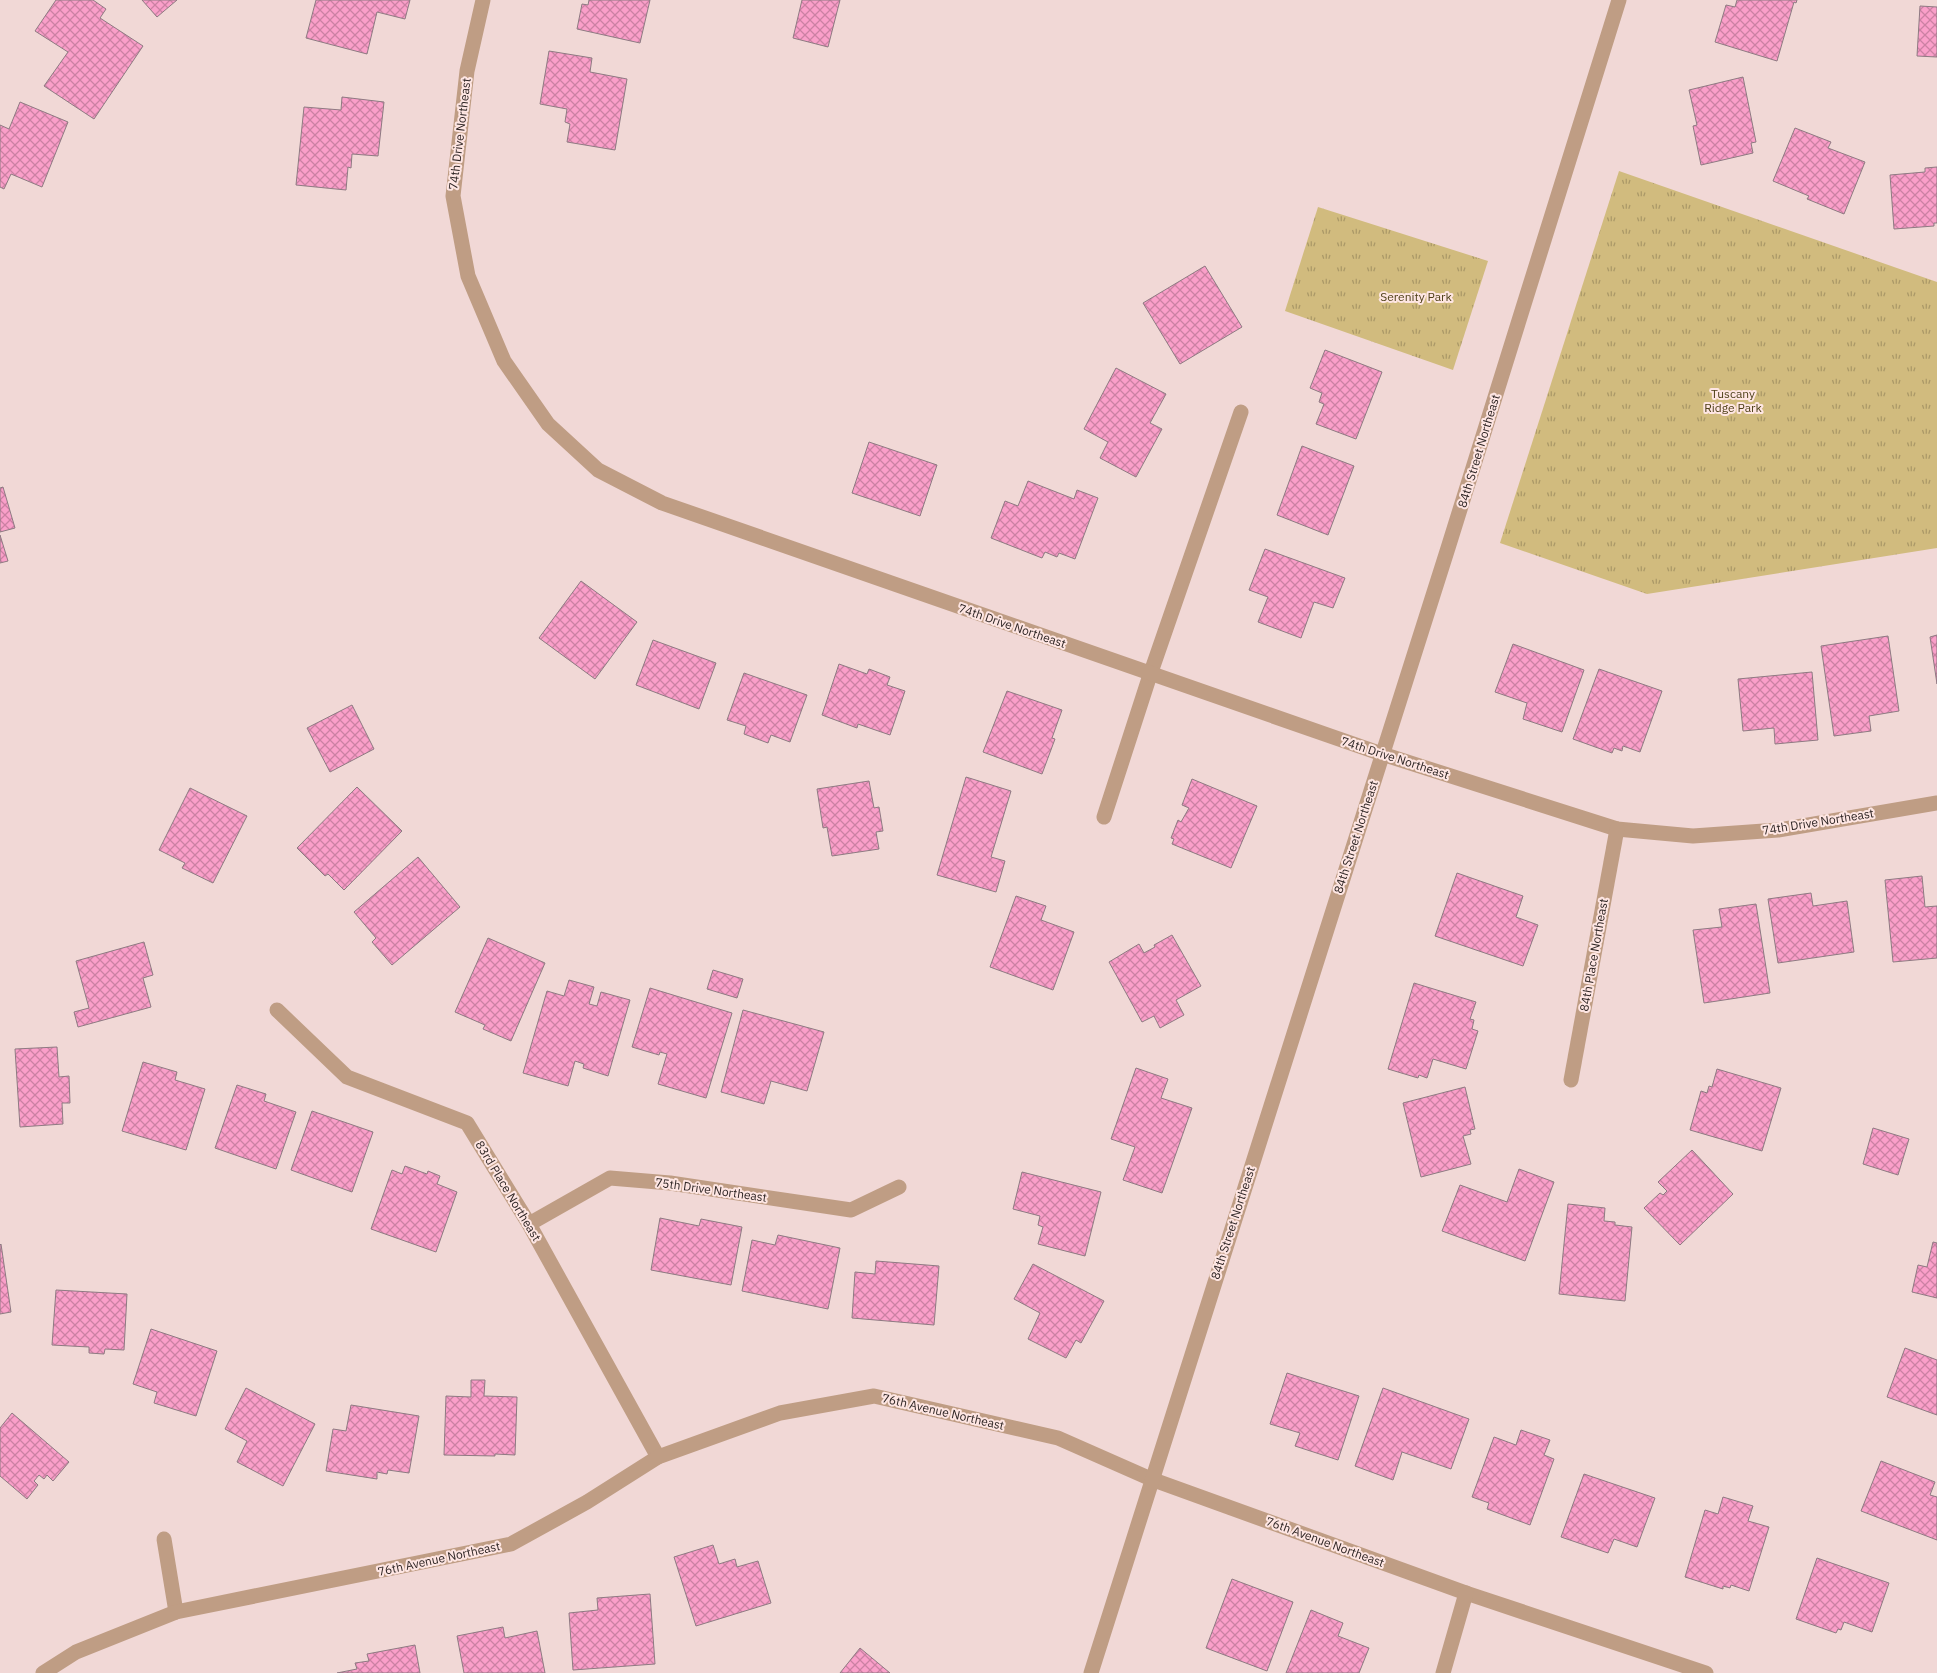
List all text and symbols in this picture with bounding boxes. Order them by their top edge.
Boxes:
street label: 74th Drive Northeast [445,77,474,191]
park label: Serenity Park [1380,289,1452,304]
park label: Tuscany Ridge Park [1704,386,1762,415]
street label: 84th Street Northeast [1454,392,1503,509]
street label: 74th Drive Northeast [956,600,1068,651]
street label: 74th Drive Northeast [1339,733,1451,782]
street label: 84th Street Northeast [1330,779,1381,895]
street label: 74th Drive Northeast [1761,805,1875,838]
street label: 84th Place Northeast [1576,897,1611,1012]
street label: 83rd Place Northeast [473,1138,544,1244]
street label: 84th Street Northeast [1207,1165,1258,1281]
street label: 75th Drive Northeast [654,1174,768,1205]
street label: 76th Avenue Northeast [881,1390,1006,1433]
street label: 76th Avenue Northeast [1264,1513,1386,1570]
street label: 76th Avenue Northeast [376,1538,502,1579]

